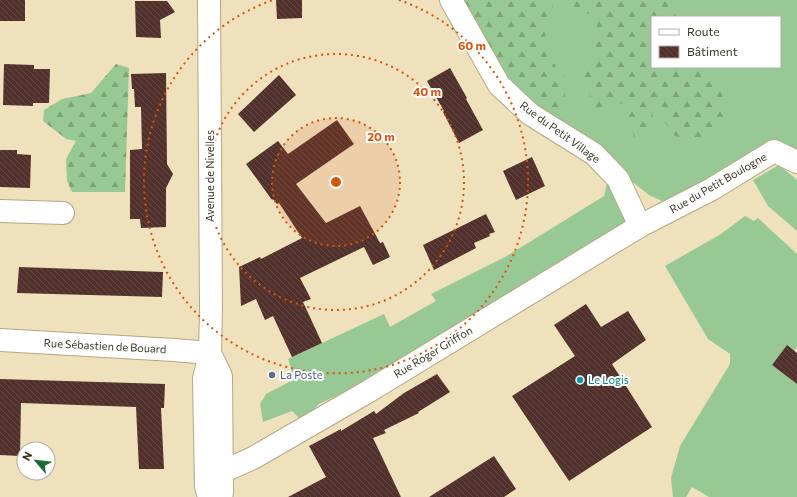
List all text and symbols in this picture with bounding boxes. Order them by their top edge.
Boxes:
legend [651,16,781,68]
text: Route [687,24,720,38]
text: 60 m [458,38,486,52]
text: Bâtiment [687,44,738,58]
text: 40 m [413,84,441,98]
street label: Rue du Petit Village [518,98,603,165]
text: 20 m [367,129,395,143]
street label: Avenue de Nivelles [203,130,216,222]
street label: Rue du Petit Boulogne [667,149,769,216]
centre of rings [329,175,343,189]
street label: Rue Roger Griffon [391,323,474,380]
street label: Rue Sébastien de Bouard [43,336,167,355]
place label: La Poste [280,368,323,381]
marker: La Poste [267,370,277,380]
place label: Le Logis [588,373,629,386]
marker: Le Logis [575,375,585,385]
north arrow [16,441,56,481]
text: N [19,449,34,463]

